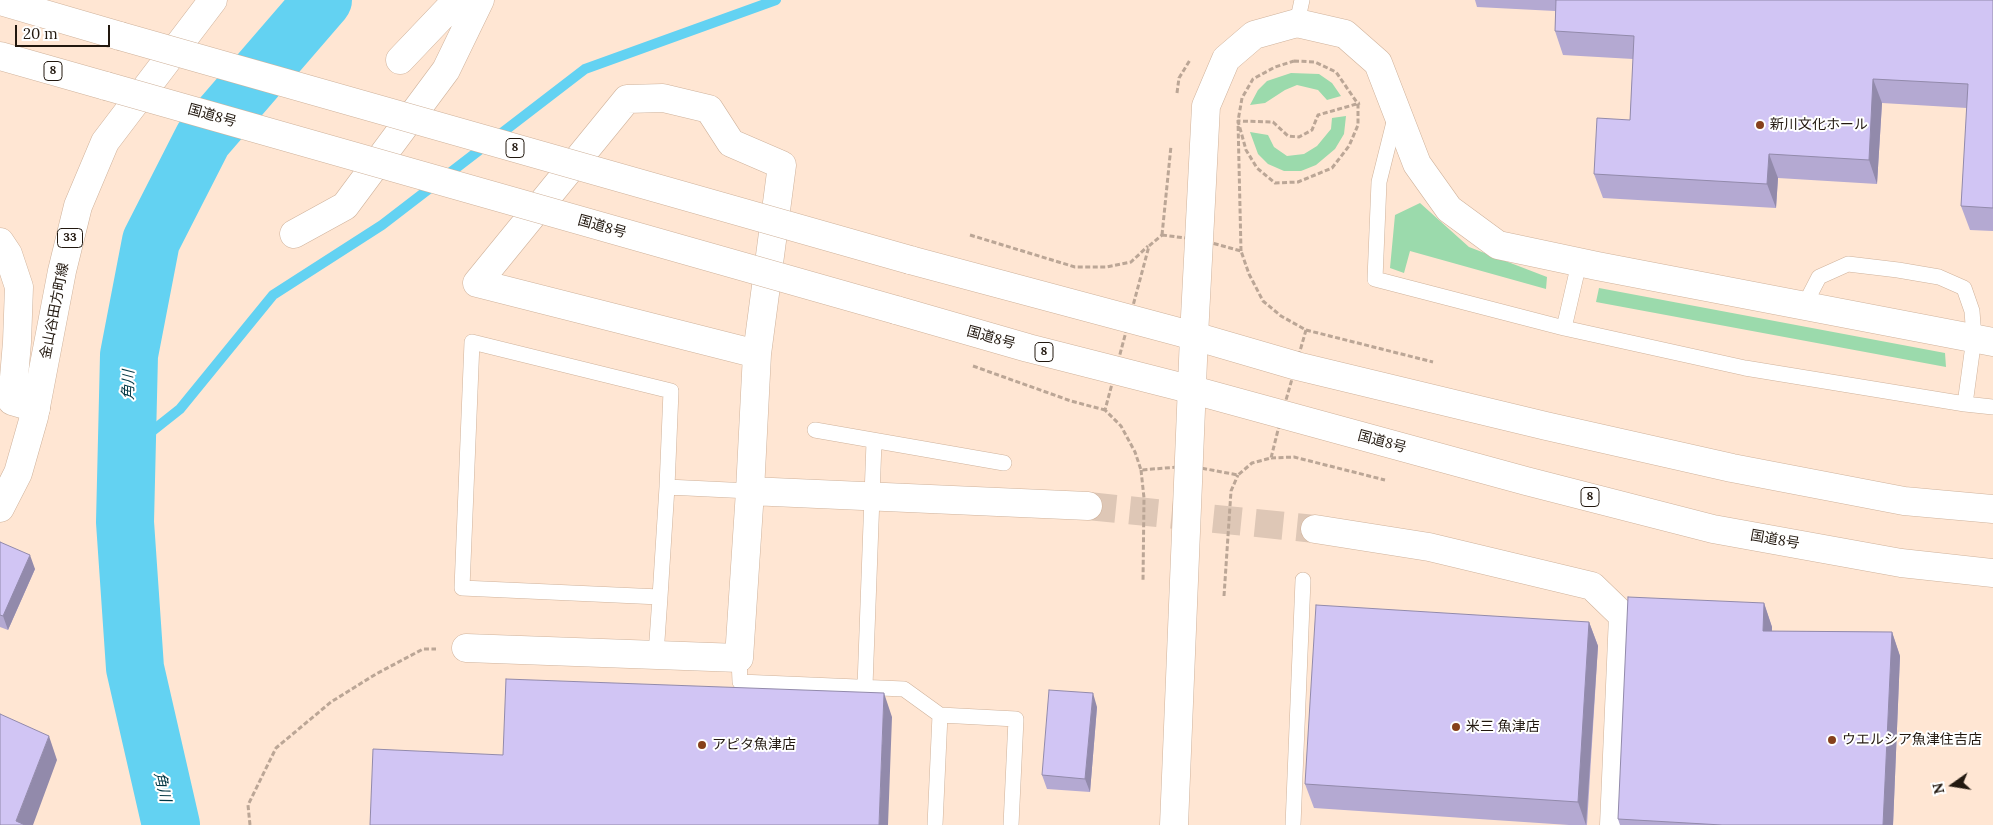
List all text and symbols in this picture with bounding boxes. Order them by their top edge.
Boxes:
scale bar [18,15,112,47]
text: 20 m [23,24,58,43]
road number: 8 [44,61,62,80]
street label: 国道8号 [186,101,238,131]
place label: 新川文化ホール [1770,117,1868,133]
marker: 新川文化ホール [1754,119,1766,131]
road number: 8 [506,138,524,158]
street label: 国道8号 [576,212,628,242]
road number: 33 [58,228,82,248]
street label: 金山谷田方町線 [37,261,73,361]
street label: 国道8号 [965,323,1017,353]
road number: 8 [1035,342,1053,362]
water label: 角川 [120,370,138,400]
street label: 国道8号 [1356,427,1408,457]
road number: 8 [1581,488,1599,507]
street label: 国道8号 [1749,527,1801,553]
place label: 米三 魚津店 [1466,719,1540,735]
marker: 米三 魚津店 [1450,721,1462,733]
place label: ウエルシア魚津住吉店 [1842,732,1982,748]
marker: ウエルシア魚津住吉店 [1826,734,1838,746]
place label: アピタ魚津店 [712,737,796,753]
marker: アピタ魚津店 [696,739,708,751]
north arrow [1928,760,1978,810]
water label: 角川 [150,770,174,804]
text: N [1928,781,1948,796]

